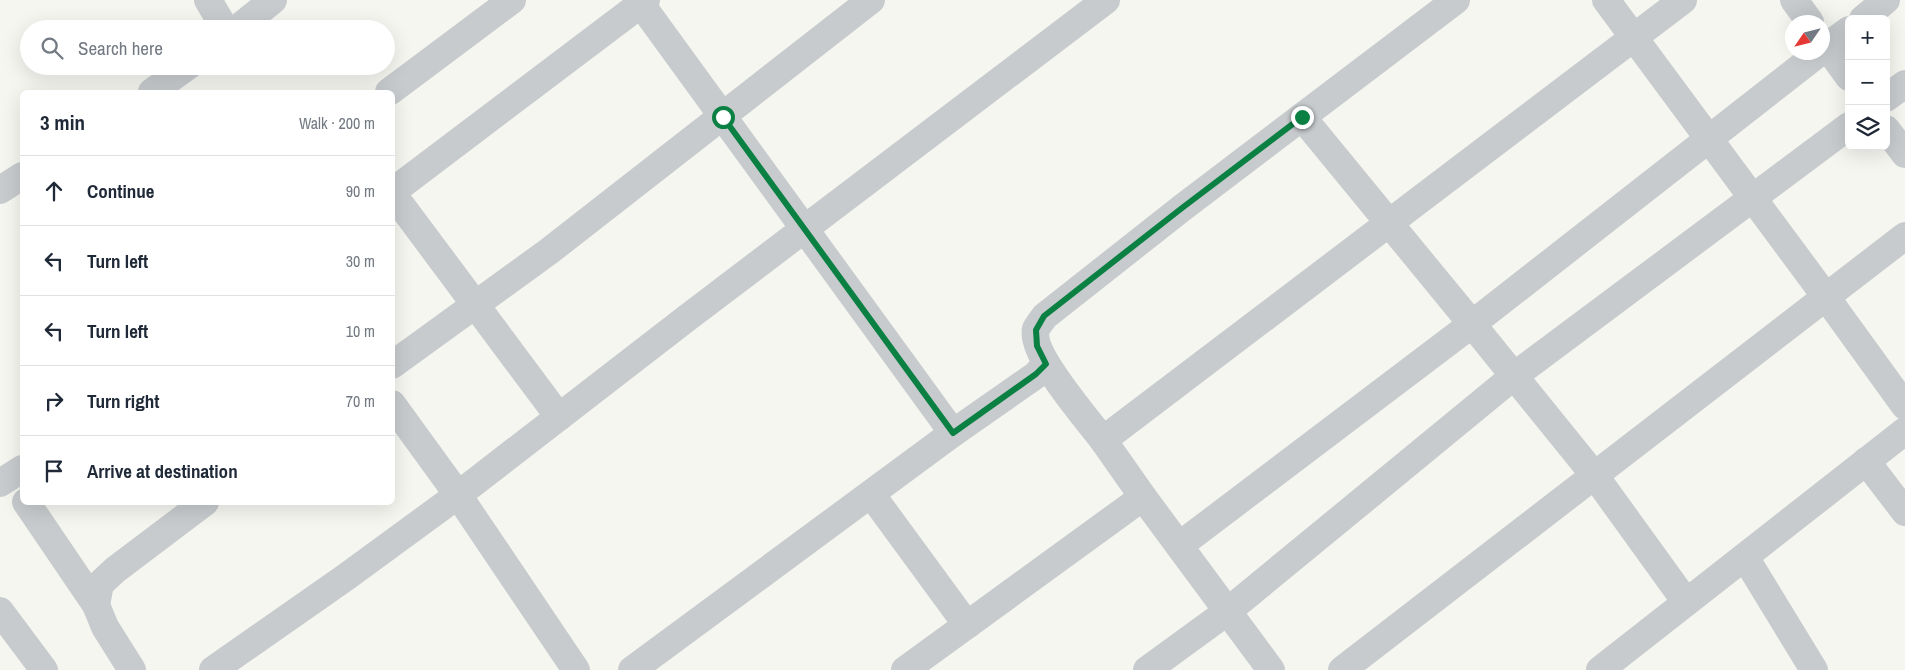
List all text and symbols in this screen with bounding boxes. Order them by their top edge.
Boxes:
north arrow [1785,15,1830,60]
map controls [1845,15,1890,150]
button: + [1845,15,1890,60]
search box [20,20,395,75]
icon: search [38,34,66,62]
text: Search here [78,35,163,61]
button: − [1845,60,1890,105]
button: layers [1845,105,1890,150]
route start [712,106,735,129]
route end [1291,106,1314,129]
text: 3 min [40,108,85,137]
text: Walk · 200 m [299,112,375,134]
icon: ahead [40,177,68,205]
text: Continue [87,178,155,204]
text: 90 m [346,180,375,202]
icon: left [40,247,68,275]
text: Turn left [87,248,148,274]
text: 30 m [346,250,375,272]
icon: left [40,317,68,345]
text: Turn left [87,318,148,344]
text: 10 m [346,320,375,342]
icon: right [40,387,68,415]
text: Turn right [87,388,159,414]
text: 70 m [346,390,375,412]
icon: arrive [40,457,68,485]
text: Arrive at destination [87,458,238,484]

